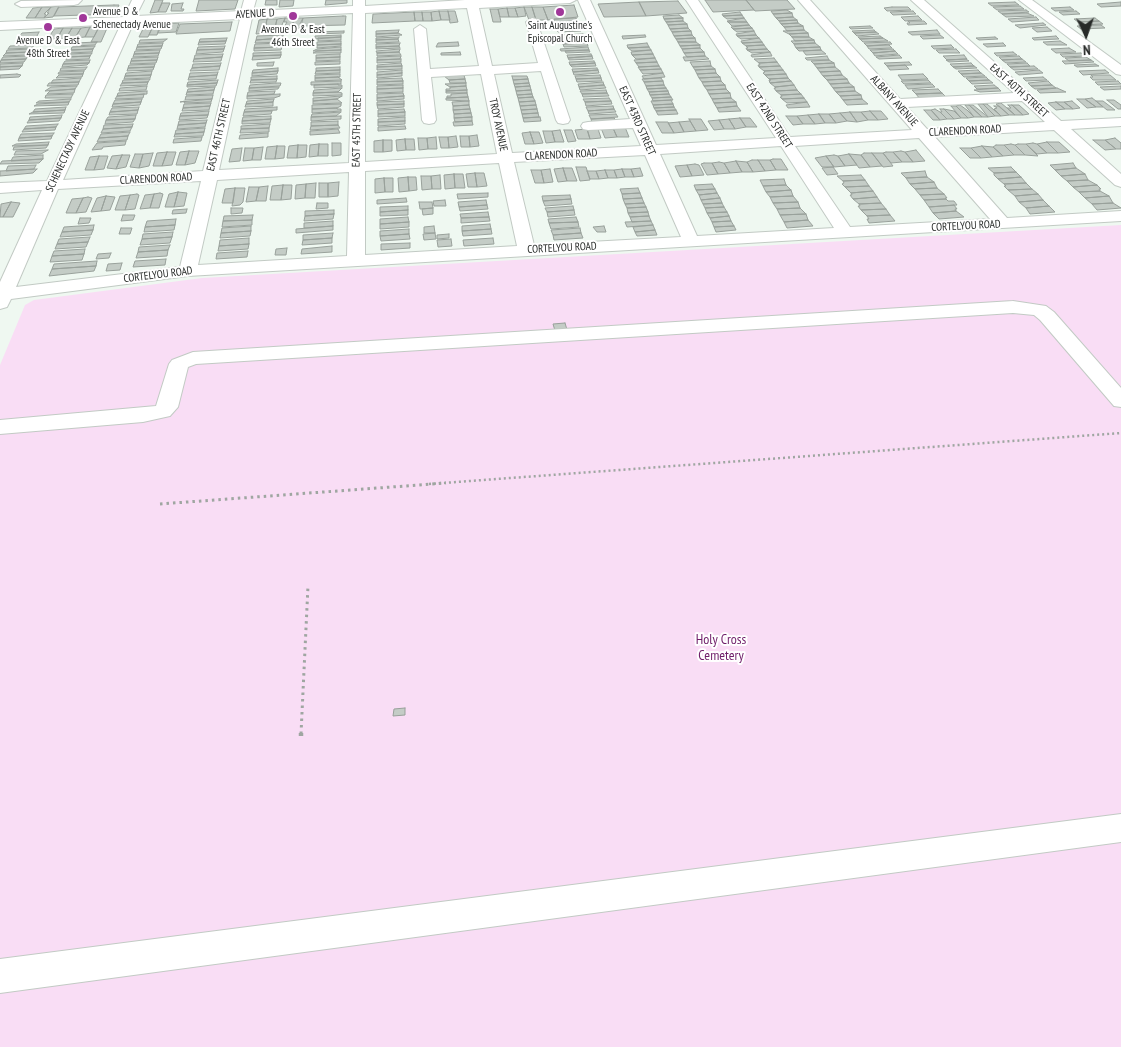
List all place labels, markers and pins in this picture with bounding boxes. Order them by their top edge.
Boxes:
place label: Avenue D & Schenectady Avenue [93,5,171,31]
marker: Saint Augustine's Episcopal Church [554,6,566,18]
marker: Avenue D & East 46th Street [287,10,299,22]
marker: Avenue D & Schenectady Avenue [77,12,89,24]
place label: Saint Augustine's Episcopal Church [528,19,592,45]
marker: Avenue D & East 48th Street [42,21,54,33]
place label: Avenue D & East 46th Street [261,23,325,49]
place label: Avenue D & East 48th Street [16,34,80,60]

